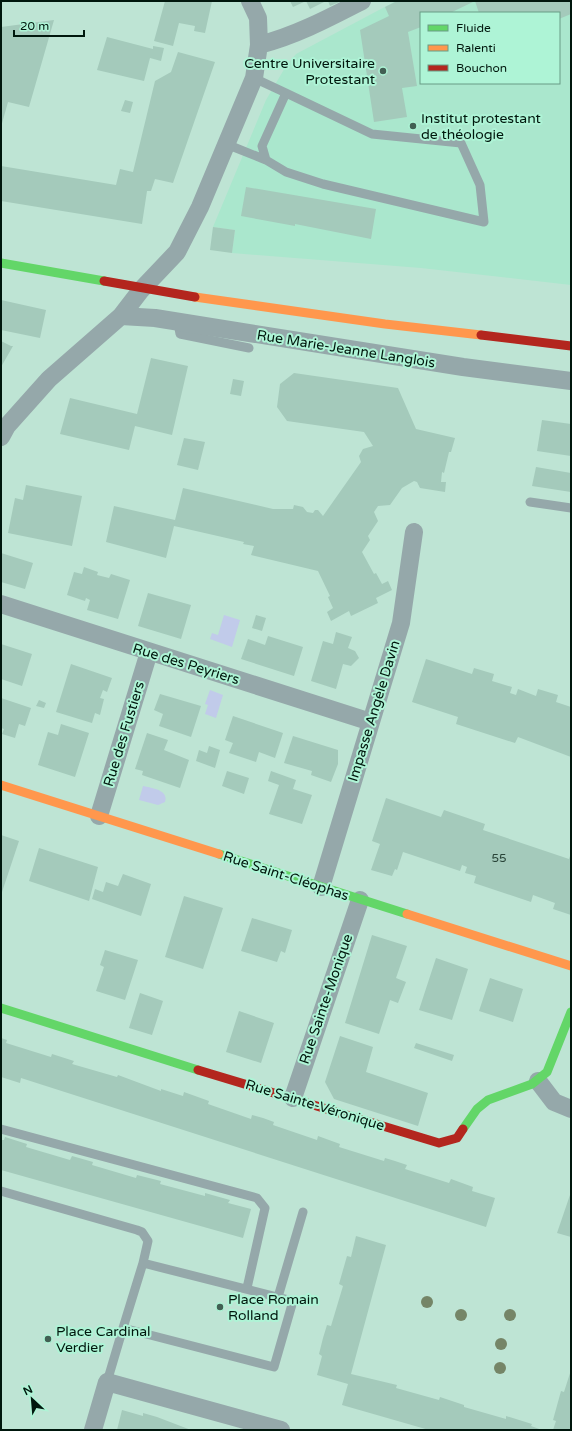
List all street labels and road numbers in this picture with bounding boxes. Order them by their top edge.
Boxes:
street label: Rue Marie-Jeanne Langlois [256,326,437,372]
street label: Impasse Angèle Davin [344,638,404,784]
street label: Rue des Peyriers [131,640,242,688]
street label: Rue des Fustiers [100,679,148,789]
street label: Rue Saint-Cléophas [221,848,351,904]
street label: Rue Sainte-Monique [296,932,356,1066]
street label: Rue Sainte-Véronique [243,1076,387,1134]

